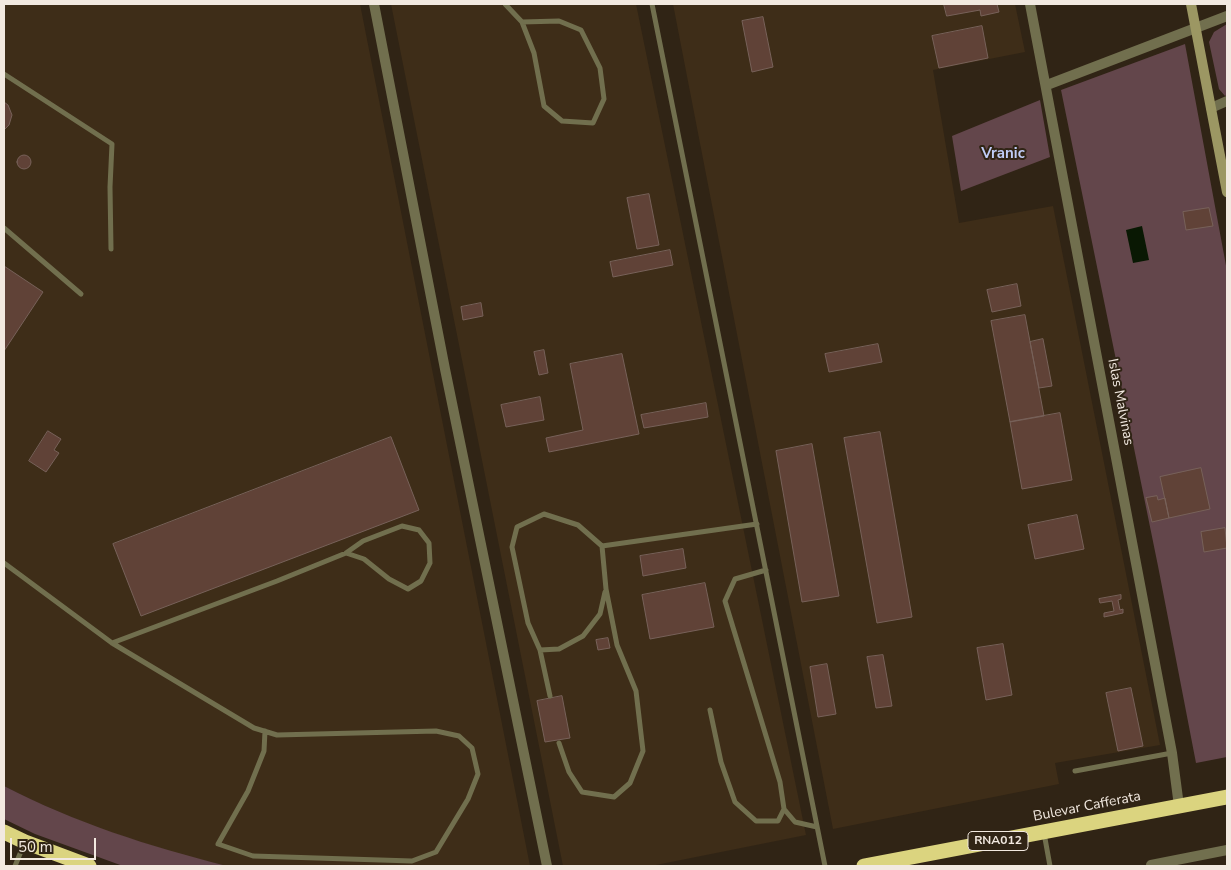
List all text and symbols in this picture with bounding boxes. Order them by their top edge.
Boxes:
district label: Vranic [981,145,1025,163]
street label: Islas Malvinas [1103,357,1137,447]
street label: Bulevar Cafferata [1032,788,1142,826]
scale bar [12,828,99,860]
road number: RNA012 [968,831,1028,850]
text: 50 m [18,837,53,857]

